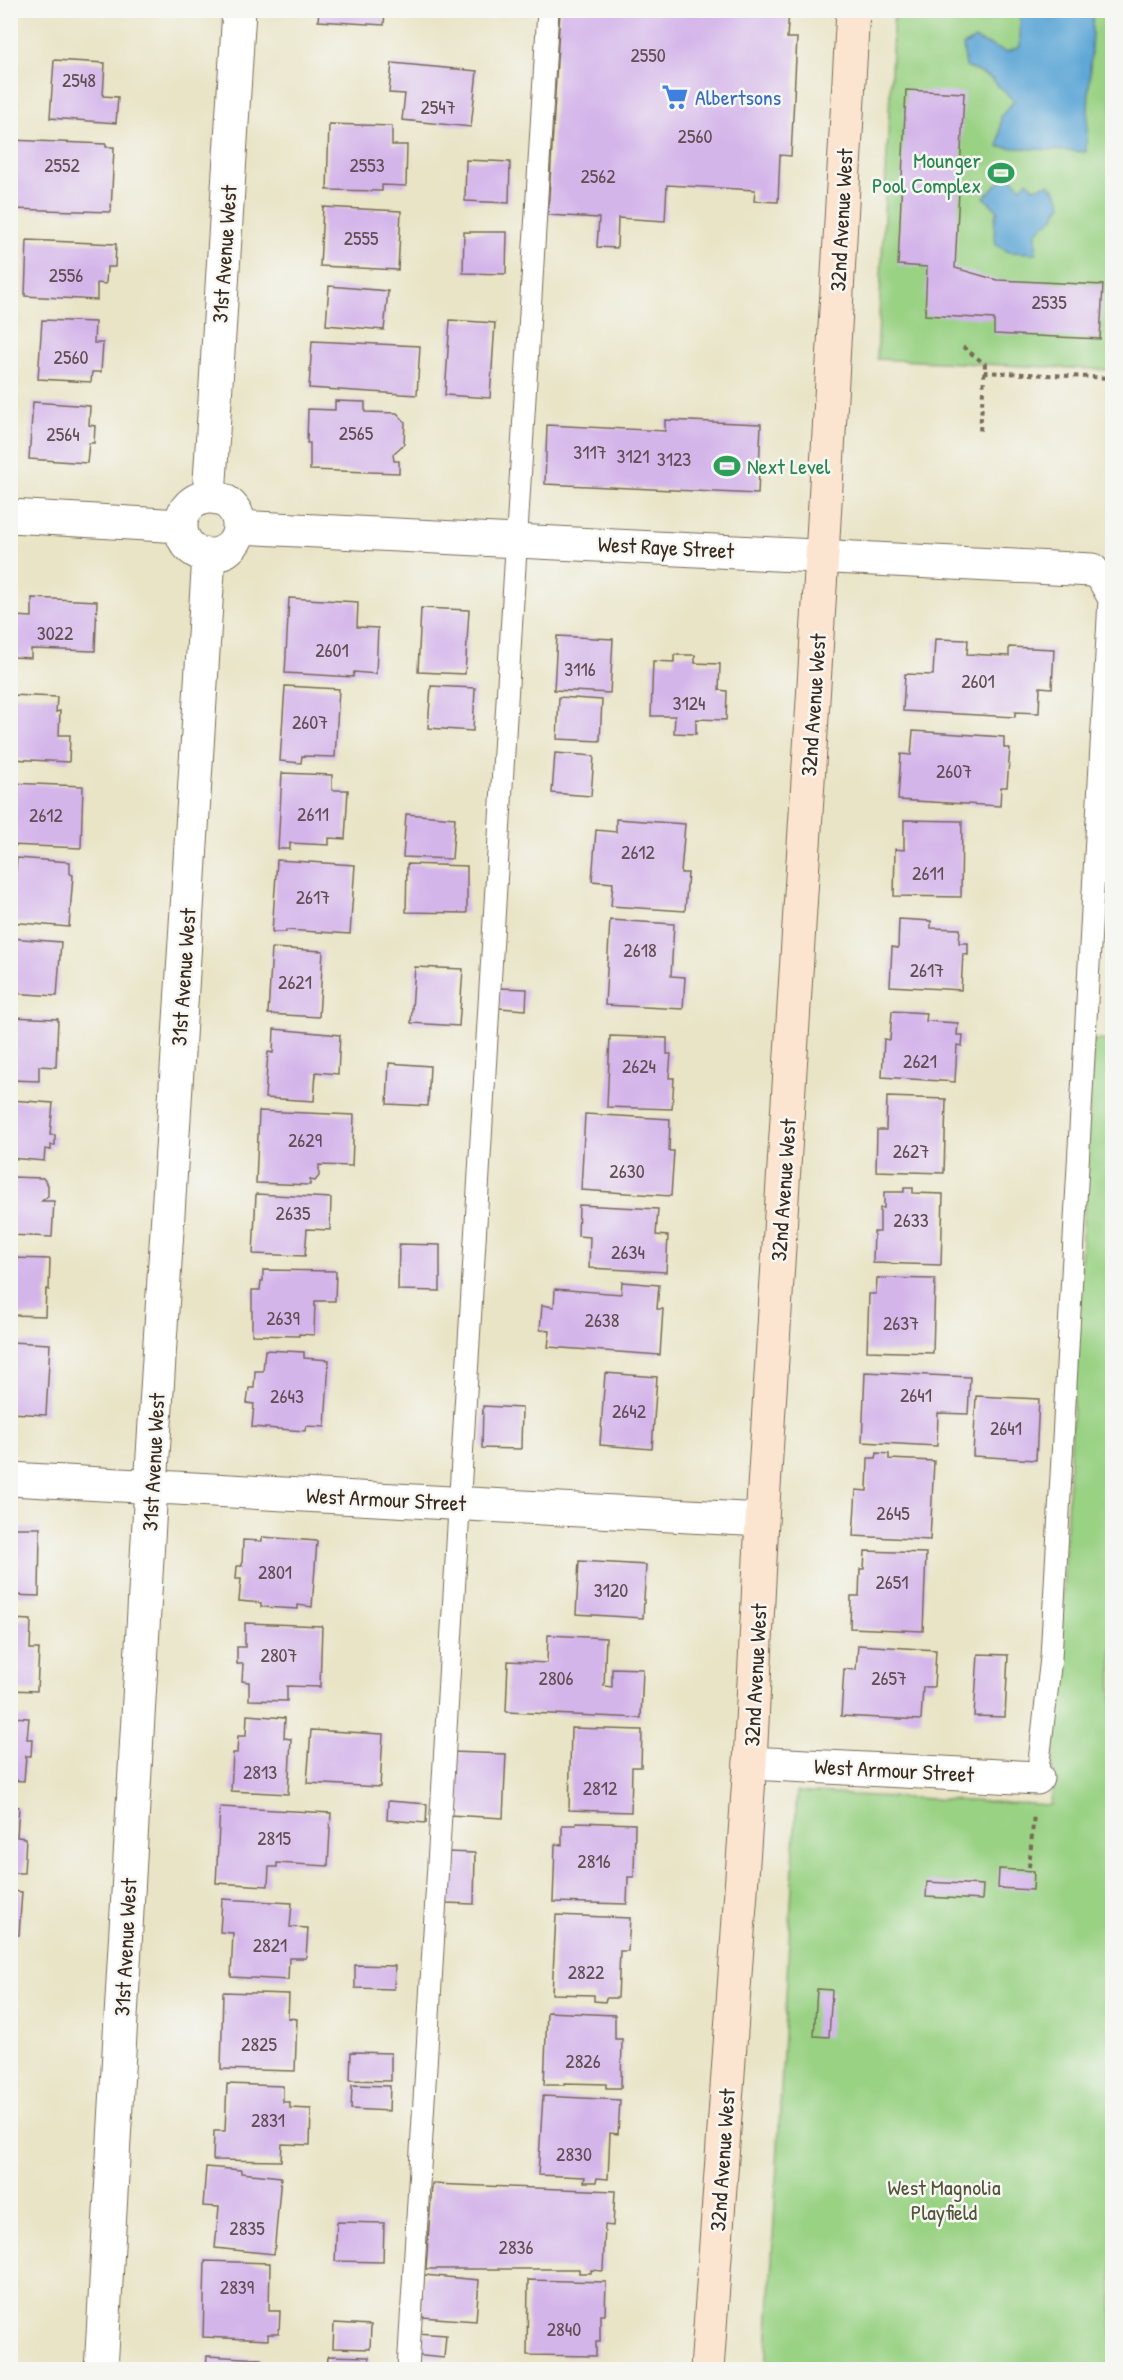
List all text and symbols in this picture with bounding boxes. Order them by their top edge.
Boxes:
house number: 2550 [630,41,666,68]
house number: 2548 [62,66,96,93]
supermarket icon: Albertsons [660,82,690,112]
place label: Albertsons [695,82,781,112]
house number: 2547 [420,93,456,120]
house number: 2560 [678,122,712,149]
place label: Mounger Pool Complex [872,145,982,200]
street label: 32nd Avenue West [822,147,860,292]
house number: 2552 [44,151,80,178]
house number: 2553 [349,151,385,178]
sports icon: Mounger Pool Complex [986,158,1016,188]
house number: 2562 [580,162,616,189]
street label: 31st Avenue West [204,184,244,324]
house number: 2555 [344,224,379,251]
house number: 2556 [49,261,83,288]
house number: 2535 [1031,288,1067,315]
house number: 2560 [54,343,88,370]
house number: 2565 [339,419,374,446]
house number: 2564 [46,420,80,447]
house number: 3117 [573,438,607,465]
house number: 3121 [617,442,649,469]
house number: 3123 [657,445,691,472]
sports icon: Next Level [712,451,742,481]
place label: Next Level [747,451,830,481]
street label: West Raye Street [597,528,735,566]
house number: 3022 [37,619,74,646]
street label: 32nd Avenue West [793,632,833,777]
house number: 2601 [315,636,349,663]
house number: 3116 [564,655,596,682]
house number: 2601 [961,667,995,694]
house number: 3124 [672,689,706,716]
house number: 2607 [292,708,328,735]
house number: 2607 [936,757,972,784]
house number: 2611 [297,800,329,827]
house number: 2612 [29,801,64,828]
house number: 2612 [621,838,656,865]
house number: 2611 [912,859,944,886]
house number: 2617 [296,883,330,910]
street label: 31st Avenue West [163,907,203,1047]
house number: 2618 [623,936,657,963]
house number: 2617 [910,956,944,983]
house number: 2621 [278,968,312,995]
house number: 2621 [903,1047,937,1074]
house number: 2624 [622,1052,656,1079]
street label: 32nd Avenue West [763,1117,803,1262]
house number: 2629 [288,1126,322,1153]
house number: 2627 [893,1137,929,1164]
house number: 2630 [609,1157,645,1184]
house number: 2635 [276,1199,311,1226]
house number: 2633 [893,1206,929,1233]
house number: 2634 [611,1238,645,1265]
house number: 2639 [266,1304,300,1331]
house number: 2638 [585,1306,619,1333]
house number: 2637 [883,1309,919,1336]
house number: 2641 [900,1381,932,1408]
house number: 2643 [270,1382,304,1409]
street label: 31st Avenue West [134,1392,172,1532]
house number: 2642 [612,1397,647,1424]
house number: 2641 [990,1414,1022,1441]
street label: West Armour Street [305,1480,467,1518]
house number: 2645 [876,1499,910,1526]
house number: 2801 [258,1558,292,1585]
house number: 2651 [875,1568,909,1595]
house number: 3120 [594,1576,628,1603]
street label: 32nd Avenue West [736,1602,774,1747]
house number: 2807 [261,1641,298,1668]
house number: 2806 [539,1664,573,1691]
house number: 2657 [871,1664,907,1691]
street label: West Armour Street [813,1751,975,1789]
house number: 2813 [243,1758,277,1785]
house number: 2812 [583,1774,618,1801]
house number: 2815 [257,1824,291,1851]
house number: 2816 [577,1847,611,1874]
street label: 31st Avenue West [106,1877,144,2017]
house number: 2821 [253,1931,287,1958]
house number: 2822 [568,1958,605,1985]
house number: 2825 [241,2030,277,2057]
house number: 2826 [565,2047,601,2074]
street label: 32nd Avenue West [702,2087,742,2232]
house number: 2831 [251,2106,285,2133]
house number: 2830 [556,2140,592,2167]
park label: West Magnolia Playfield [887,2172,1001,2227]
house number: 2835 [229,2214,265,2241]
house number: 2836 [499,2233,533,2260]
house number: 2839 [220,2273,254,2300]
house number: 2840 [547,2315,581,2342]

